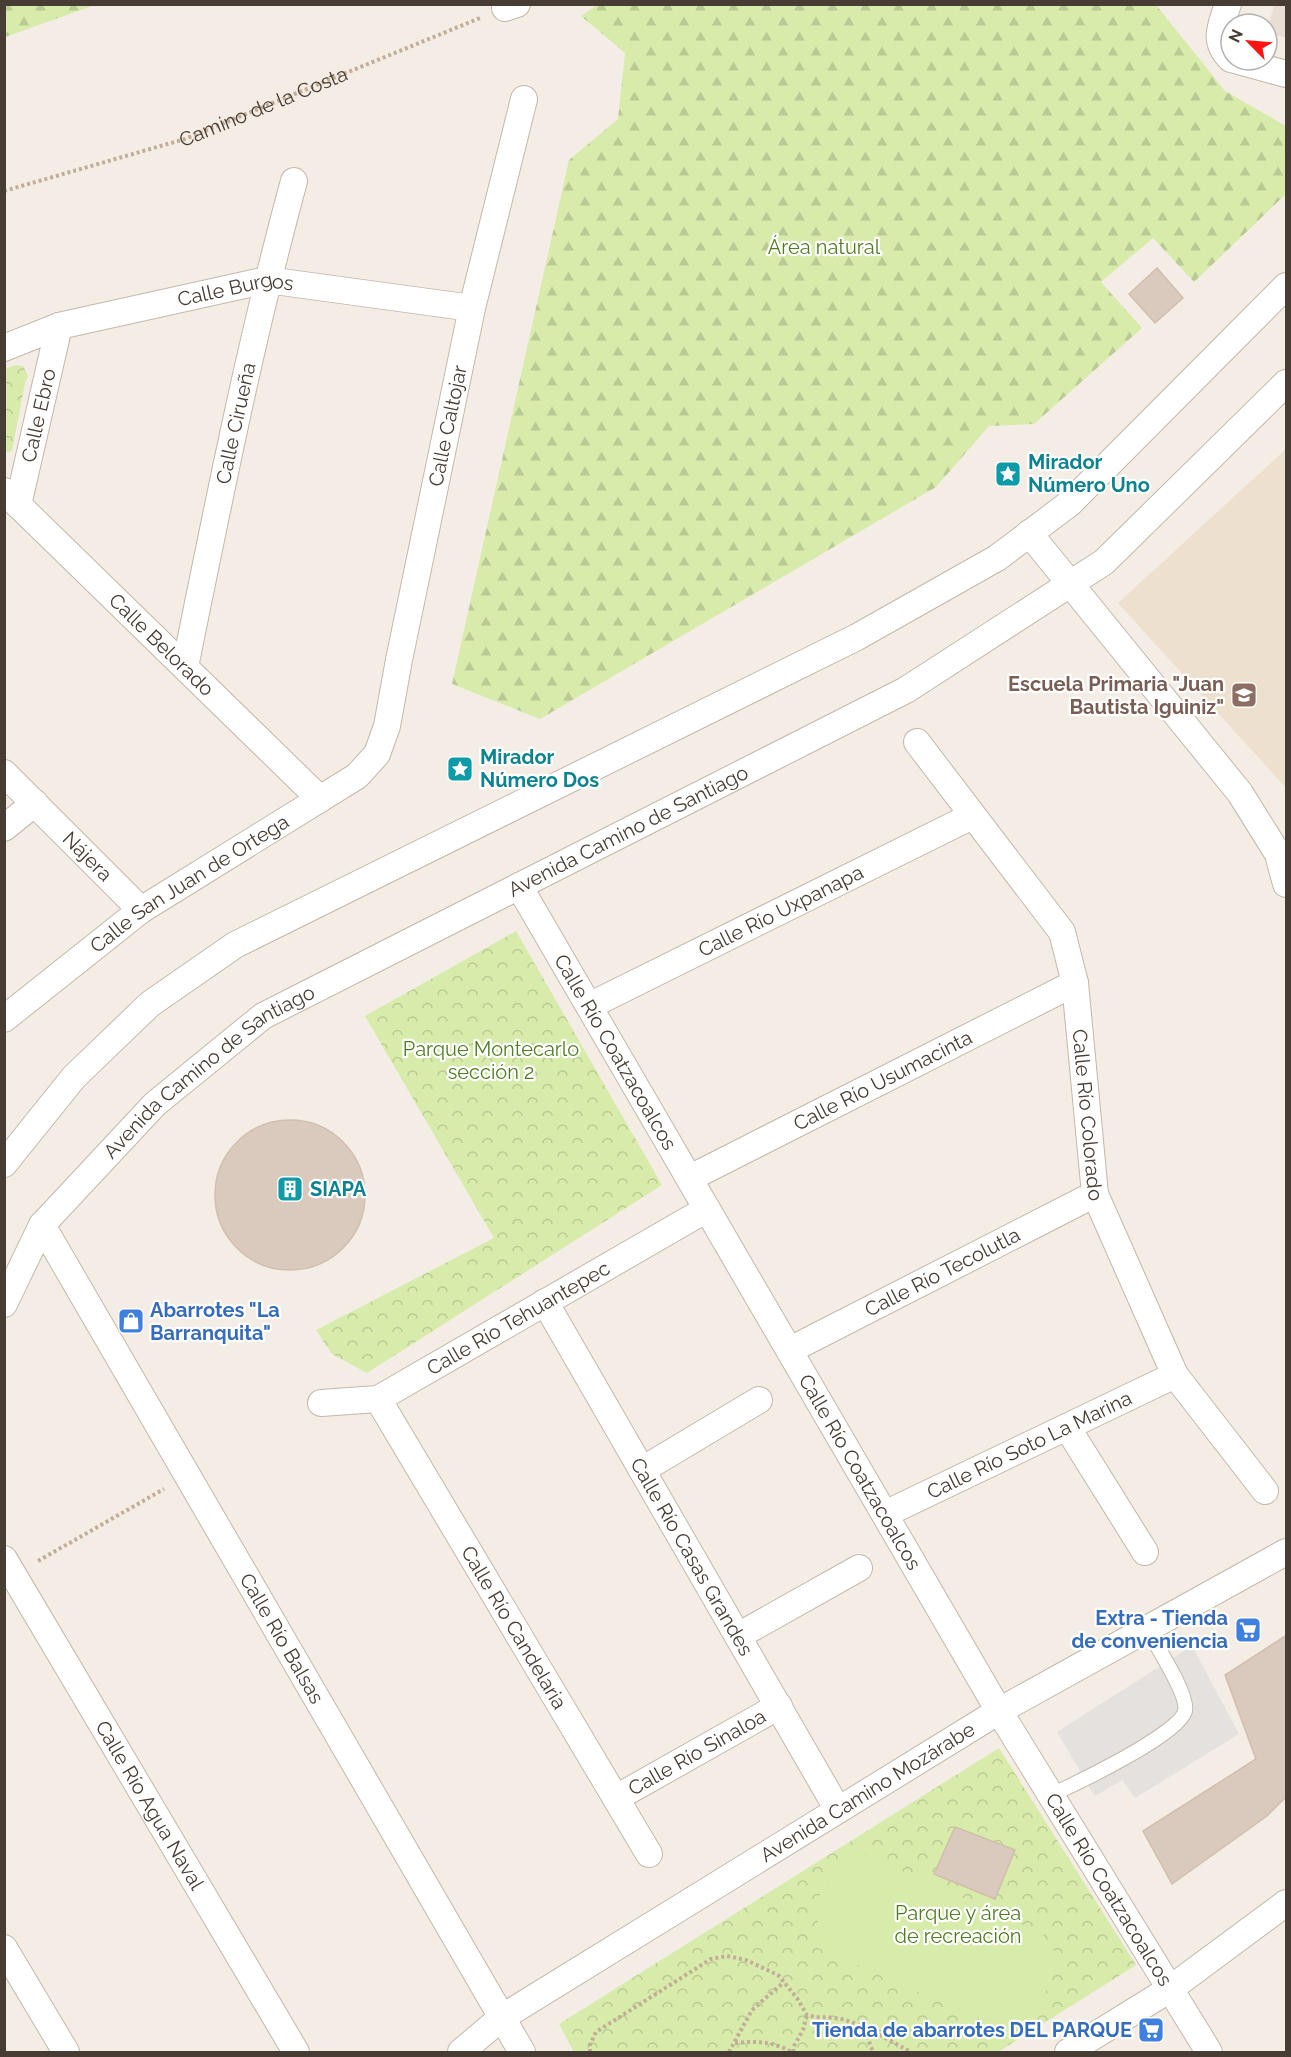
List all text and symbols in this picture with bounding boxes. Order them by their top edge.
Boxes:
north arrow [1219,12,1279,72]
text: N [1225,26,1247,45]
street label: Camino de la Costa [176,62,351,152]
park label: Área natural [768,235,881,259]
street label: Calle Burgos [175,267,295,311]
street label: Calle Cirueña [211,360,261,486]
street label: Calle Caltojar [423,363,472,489]
street label: Calle Ebro [16,366,61,465]
place label: Mirador Número Uno [1028,450,1150,497]
place icon: Mirador Número Uno [993,459,1023,489]
street label: Calle Belorado [104,588,219,701]
place label: Escuela Primaria "Juan Bautista Iguiniz" [1008,672,1224,719]
school or university icon: Escuela Primaria "Juan Bautista Iguiniz" [1229,680,1259,710]
place label: Mirador Número Dos [480,745,599,792]
place icon: Mirador Número Dos [445,754,475,784]
street label: Avenida Camino de Santiago [504,760,752,902]
street label: Calle San Juan de Ortega [85,809,293,958]
street label: Nájera [58,827,117,886]
street label: Calle Río Uxpanapa [694,860,867,962]
street label: Calle Río Coatzacoalcos [549,950,682,1154]
street label: Avenida Camino de Santiago [98,980,319,1163]
street label: Calle Río Usumacinta [789,1025,976,1136]
street label: Calle Río Colorado [1067,1028,1109,1205]
park label: Parque Montecarlo sección 2 [403,1037,579,1084]
building icon: SIAPA [275,1174,305,1204]
place label: SIAPA [310,1177,367,1201]
street label: Calle Río Tecolutla [861,1222,1024,1322]
street label: Calle Río Tehuantepec [422,1256,614,1380]
place label: Abarrotes "La Barranquita" [150,1298,280,1345]
shop icon: Abarrotes "La Barranquita" [116,1306,146,1336]
street label: Calle Río Coatzacoalcos [794,1370,926,1574]
street label: Calle Río Soto La Marina [923,1386,1136,1504]
street label: Calle Río Casas Grandes [625,1453,758,1660]
street label: Calle Río Candelaria [456,1542,572,1714]
street label: Calle Río Balsas [235,1569,329,1708]
place label: Extra - Tienda de conveniencia [1071,1606,1228,1653]
supermarket icon: Extra - Tienda de conveniencia [1233,1615,1263,1645]
street label: Calle Río Sinaloa [624,1704,770,1801]
street label: Calle Río Agua Naval [90,1716,209,1894]
street label: Avenida Camino Mozárabe [756,1717,979,1867]
street label: Calle Río Coatzacoalcos [1040,1788,1177,1990]
park label: Parque y área de recreación [895,1901,1021,1948]
supermarket icon: Tienda de abarrotes DEL PARQUE [1136,2015,1166,2045]
place label: Tienda de abarrotes DEL PARQUE [812,2018,1132,2042]

